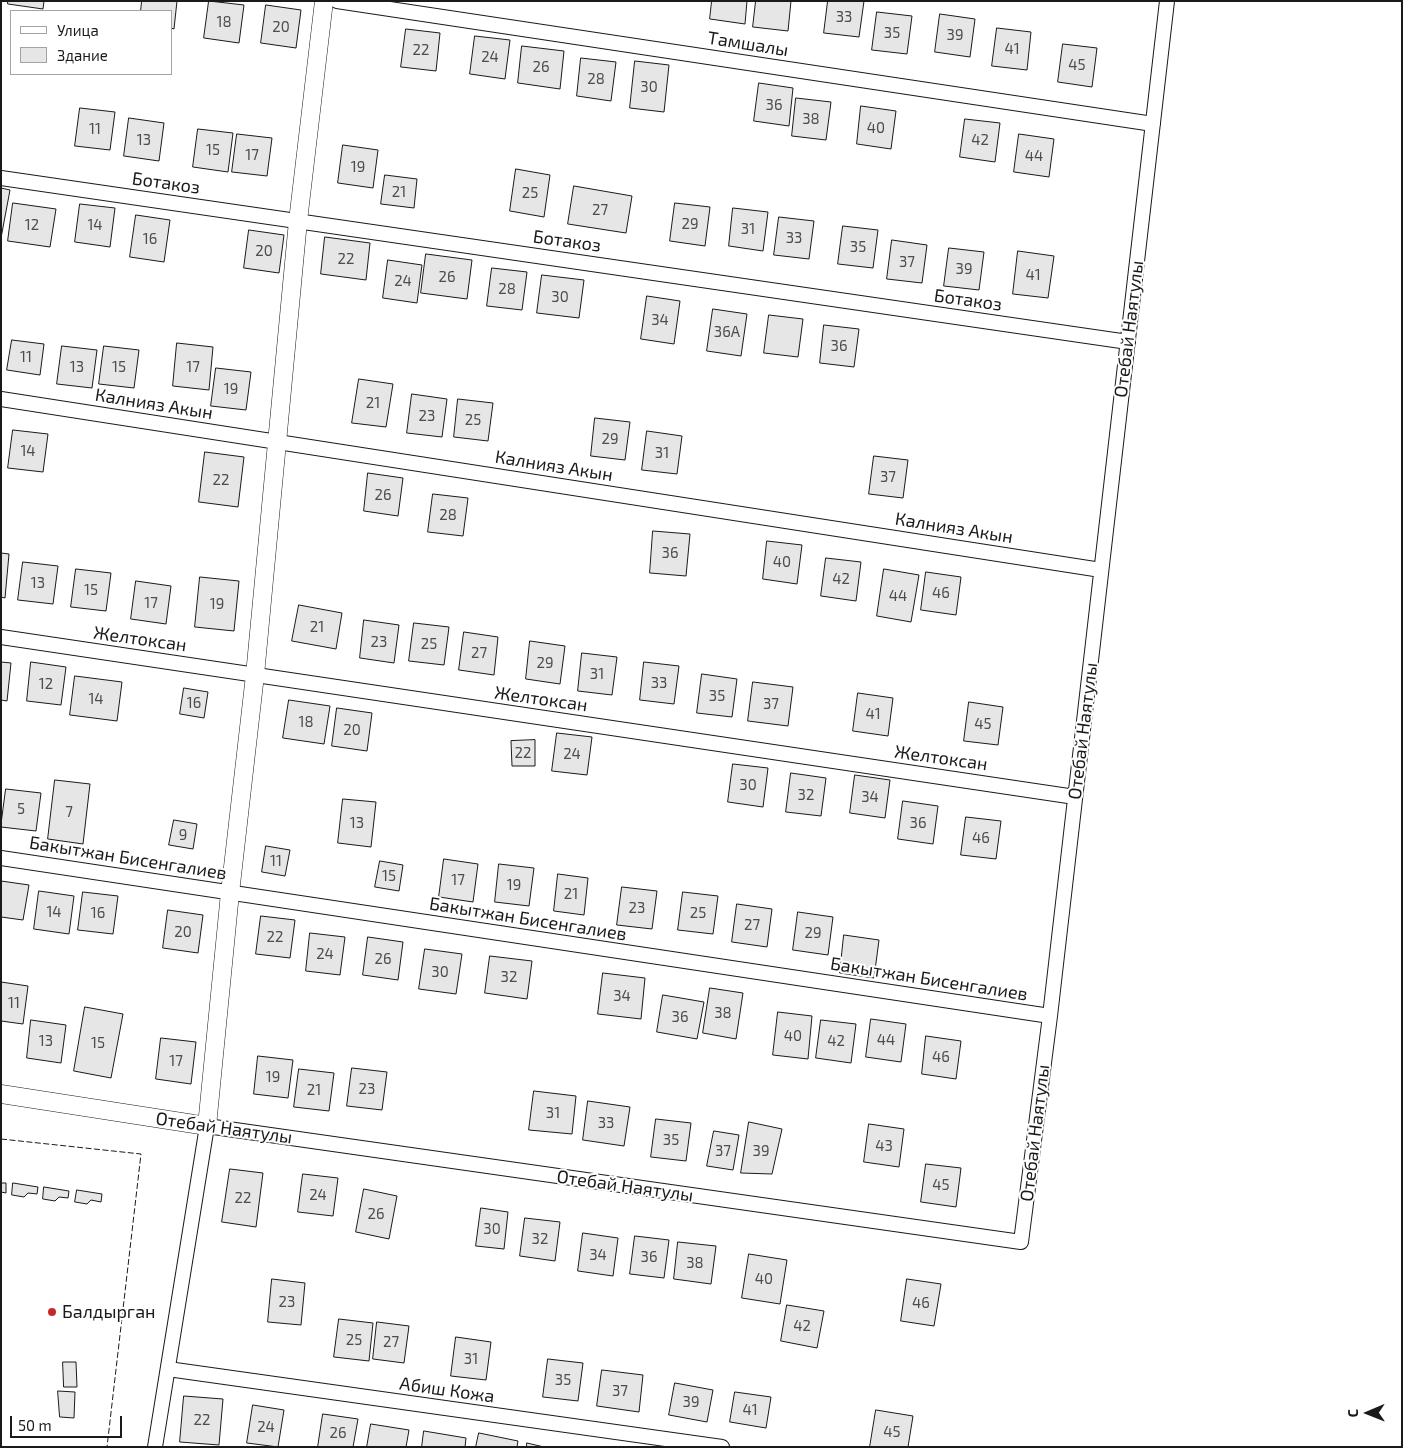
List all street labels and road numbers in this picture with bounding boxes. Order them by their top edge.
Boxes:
street label: Тамшалы [706,27,790,61]
street label: Ботакоз [131,168,201,198]
street label: Ботакоз [532,226,602,256]
street label: Отебай Наятулы [1110,259,1148,399]
street label: Ботакоз [933,285,1003,315]
street label: Калнияз Акын [94,384,214,424]
street label: Калнияз Акын [494,446,614,486]
street label: Калнияз Акын [894,508,1014,548]
street label: Желтоксан [92,622,188,656]
street label: Отебай Наятулы [1064,661,1102,801]
street label: Желтоксан [493,682,589,716]
street label: Желтоксан [893,741,989,775]
street label: Бакытжан Бисенгалиев [28,832,228,884]
street label: Бакытжан Бисенгалиев [428,893,628,945]
street label: Бакытжан Бисенгалиев [829,953,1029,1005]
street label: Отебай Наятулы [1016,1063,1054,1203]
street label: Отебай Наятулы [154,1108,294,1148]
street label: Отебай Наятулы [555,1166,695,1206]
street label: Абиш Кожа [398,1373,496,1407]

